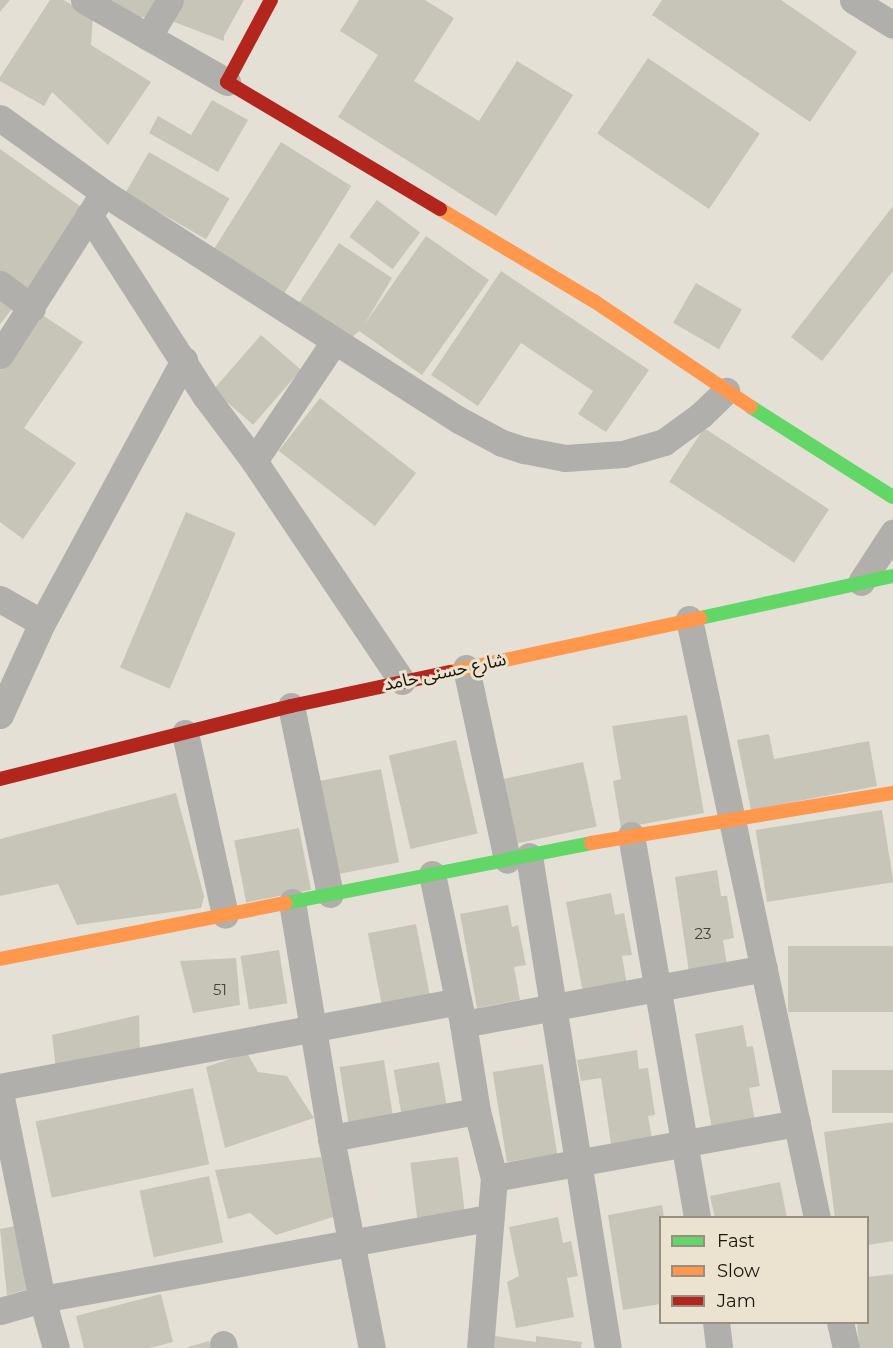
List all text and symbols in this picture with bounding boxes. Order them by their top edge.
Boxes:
street label: شارع حسنى حامد [382,648,508,696]
house number: 23 [695,925,711,943]
house number: 51 [213,981,227,999]
legend [659,1216,869,1324]
text: Fast [717,1230,755,1252]
text: Slow [717,1260,760,1282]
text: Jam [717,1290,756,1312]

